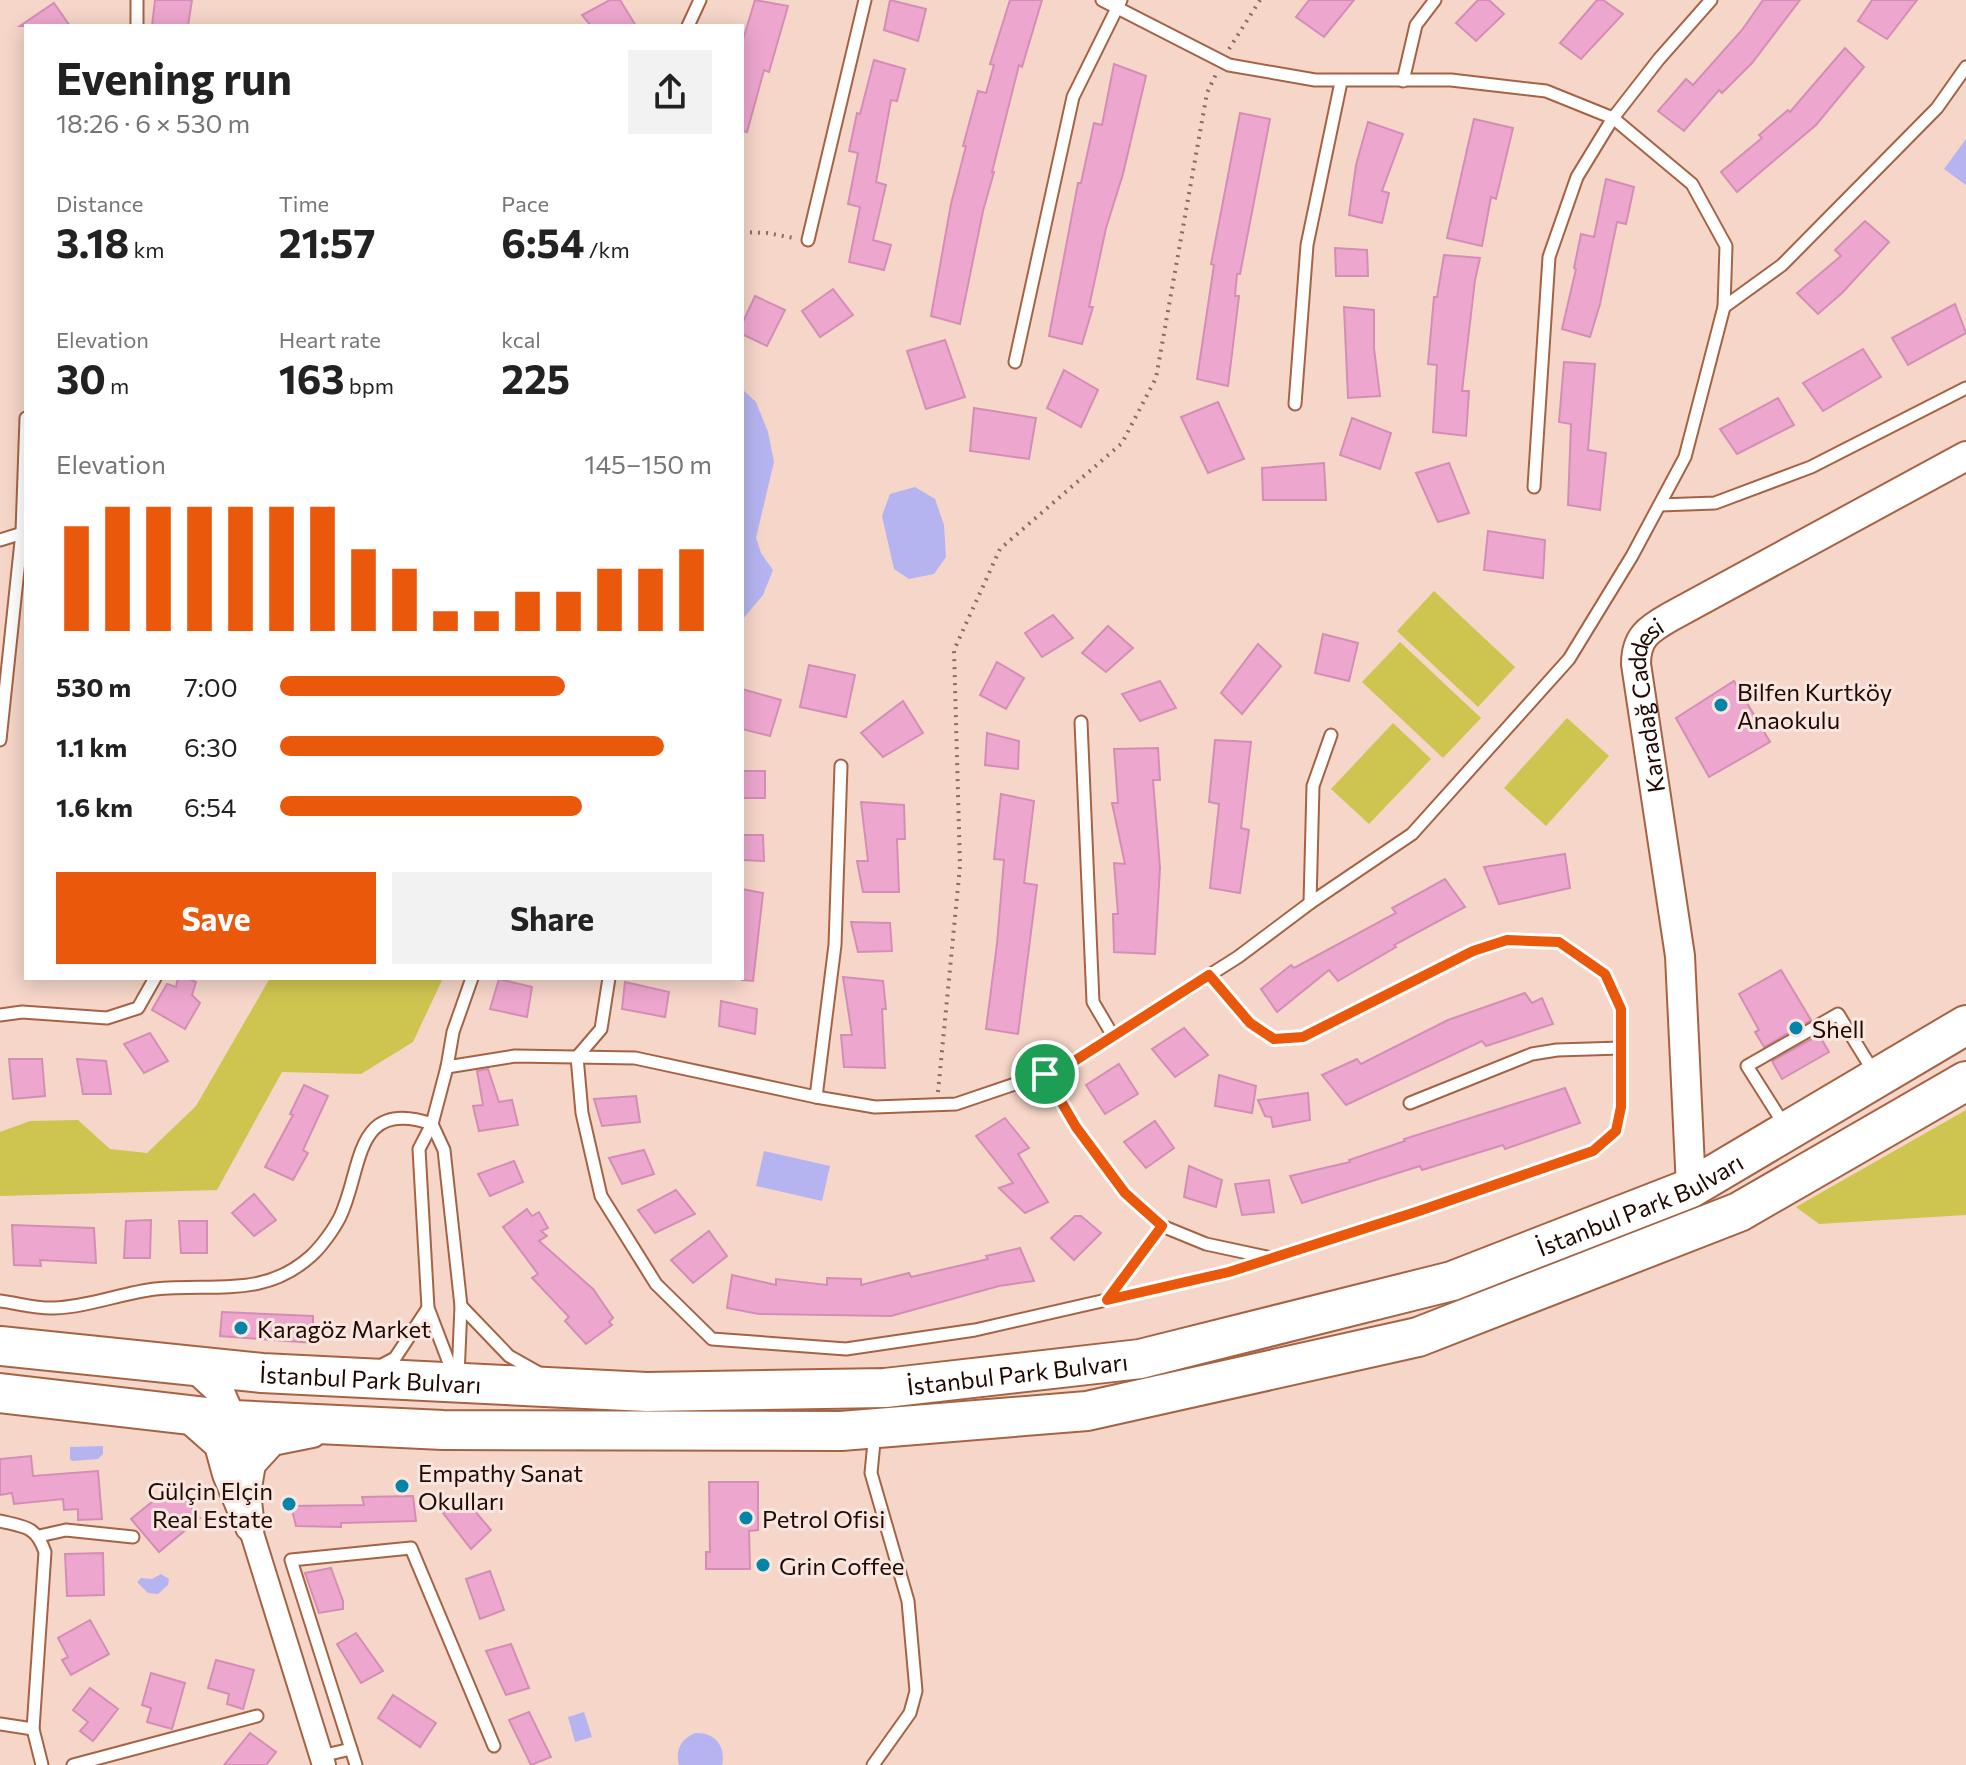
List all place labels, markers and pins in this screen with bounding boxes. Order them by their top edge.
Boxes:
place label: Bilfen Kurtköy Anaokulu [1737,677,1892,734]
marker: Bilfen Kurtköy Anaokulu [1712,696,1730,714]
place label: Shell [1812,1014,1865,1043]
marker: Shell [1787,1019,1805,1037]
pin [1011,1040,1079,1108]
place label: Karagöz Market [257,1314,431,1343]
marker: Karagöz Market [232,1319,250,1337]
place label: Empathy Sanat Okulları [418,1458,583,1515]
place label: Gülçin Elçin Real Estate [147,1476,273,1533]
marker: Empathy Sanat Okulları [393,1477,411,1495]
marker: Gülçin Elçin Real Estate [280,1495,298,1513]
place label: Petrol Ofisi [762,1504,886,1533]
marker: Petrol Ofisi [737,1509,755,1527]
place label: Grin Coffee [779,1551,904,1580]
marker: Grin Coffee [754,1556,772,1574]

